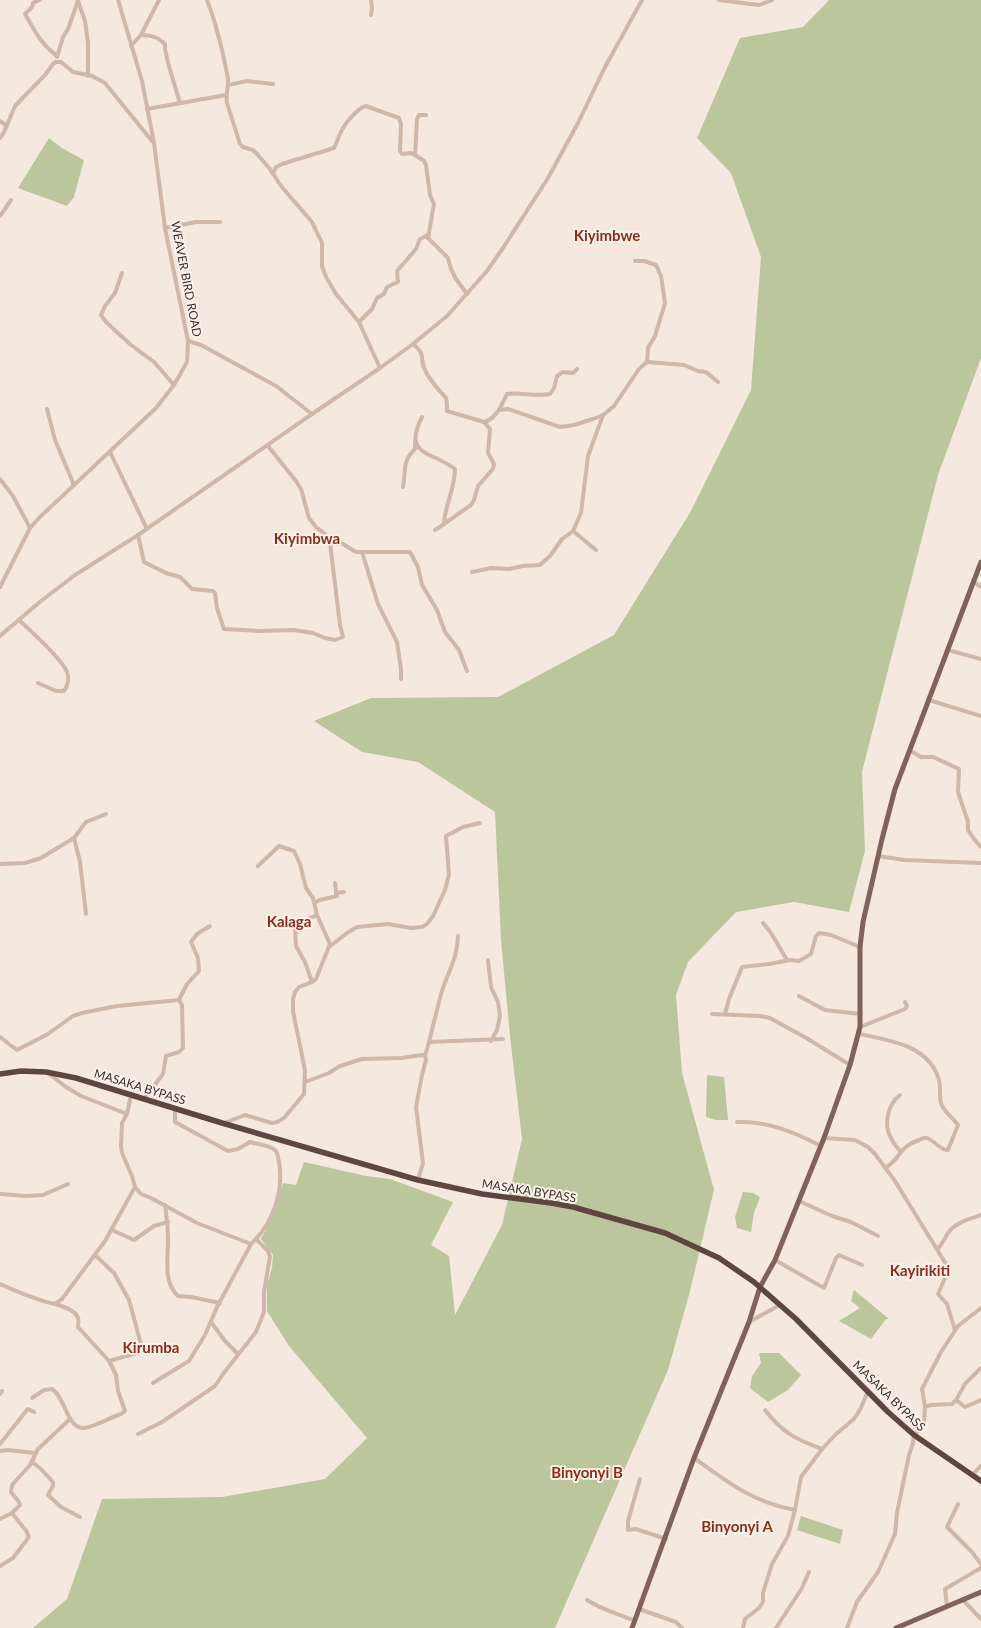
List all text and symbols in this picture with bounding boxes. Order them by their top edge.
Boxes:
street label: WEAVER BIRD ROAD [168,220,205,338]
district label: Kiyimbwe [574,226,640,244]
district label: Kiyimbwa [274,529,340,547]
district label: Kalaga [267,912,311,930]
street label: MASAKA BYPASS [92,1065,188,1108]
street label: MASAKA BYPASS [481,1176,577,1205]
district label: Kayirikiti [890,1261,950,1279]
district label: Kirumba [123,1338,179,1356]
street label: MASAKA BYPASS [850,1357,929,1434]
district label: Binyonyi B [551,1463,623,1481]
district label: Binyonyi A [701,1517,773,1535]

